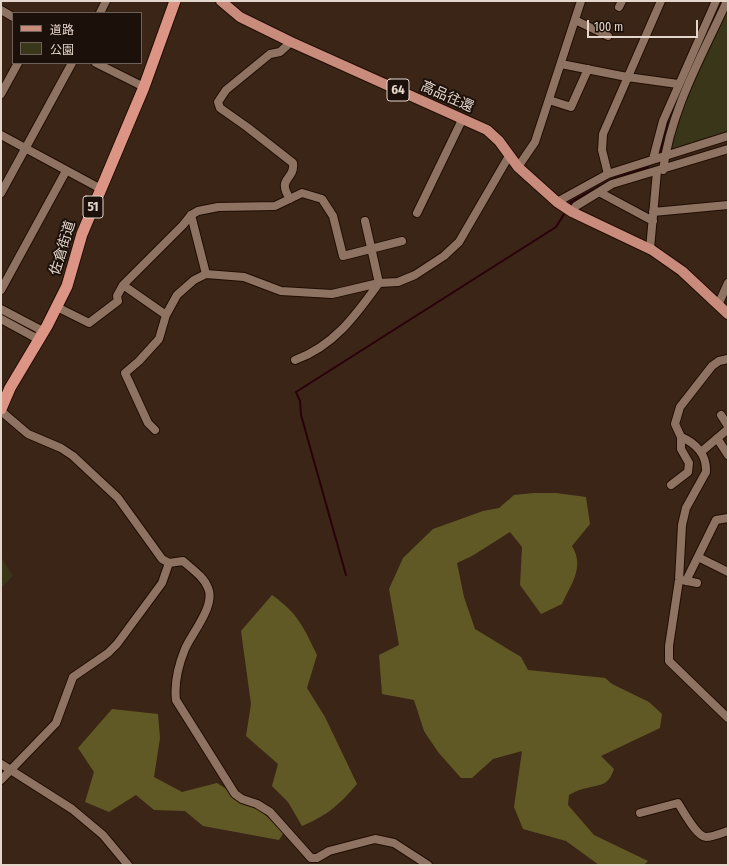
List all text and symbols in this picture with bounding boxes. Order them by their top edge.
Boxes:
legend [12,12,142,64]
scale bar [589,12,700,38]
text: 100 m [594,20,623,34]
text: 道路 [50,23,74,37]
text: 公園 [50,43,74,57]
street label: 高品往還 [418,78,476,116]
road number: 64 [387,79,409,101]
road number: 51 [83,196,103,218]
street label: 佐倉街道 [47,219,79,277]

